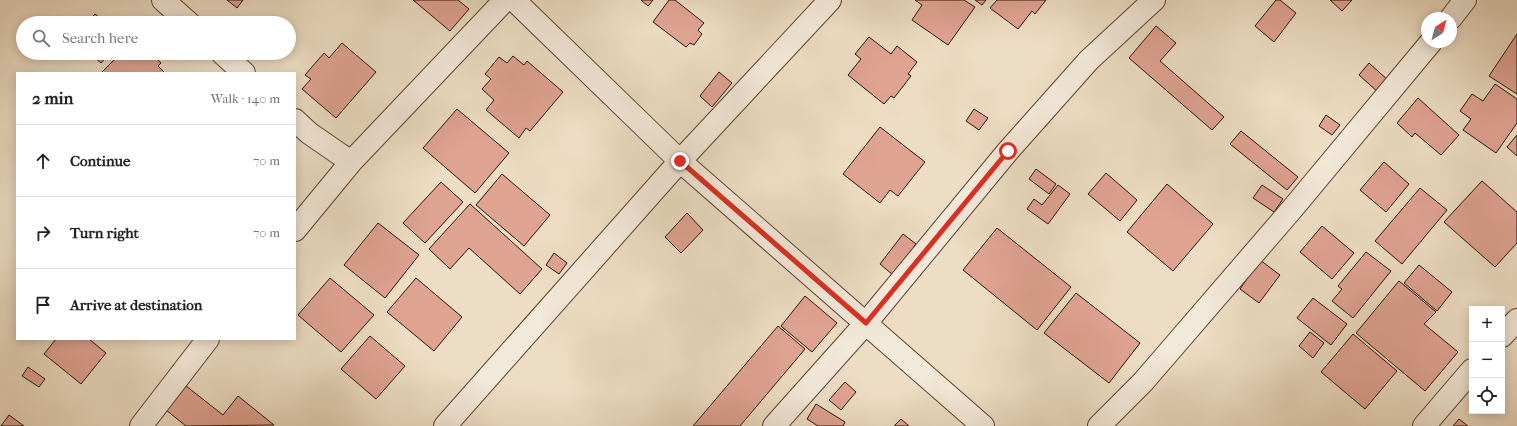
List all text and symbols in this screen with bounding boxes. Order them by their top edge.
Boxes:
north arrow [1421,12,1457,48]
search box [16,16,296,60]
icon: search [30,27,52,49]
text: Search here [62,29,138,47]
text: 2 min [32,88,73,108]
text: Walk · 140 m [211,91,280,106]
route start [999,142,1017,160]
icon: ahead [32,150,54,172]
text: Continue [70,152,130,170]
route end [671,152,689,170]
text: 70 m [253,153,280,168]
icon: right [32,222,54,244]
text: Turn right [70,224,139,242]
text: 70 m [253,225,280,240]
icon: arrive [32,294,54,316]
text: Arrive at destination [70,296,202,314]
map controls [1469,306,1505,414]
button: + [1469,306,1505,342]
button: − [1469,342,1505,378]
button: locate [1469,378,1505,414]

